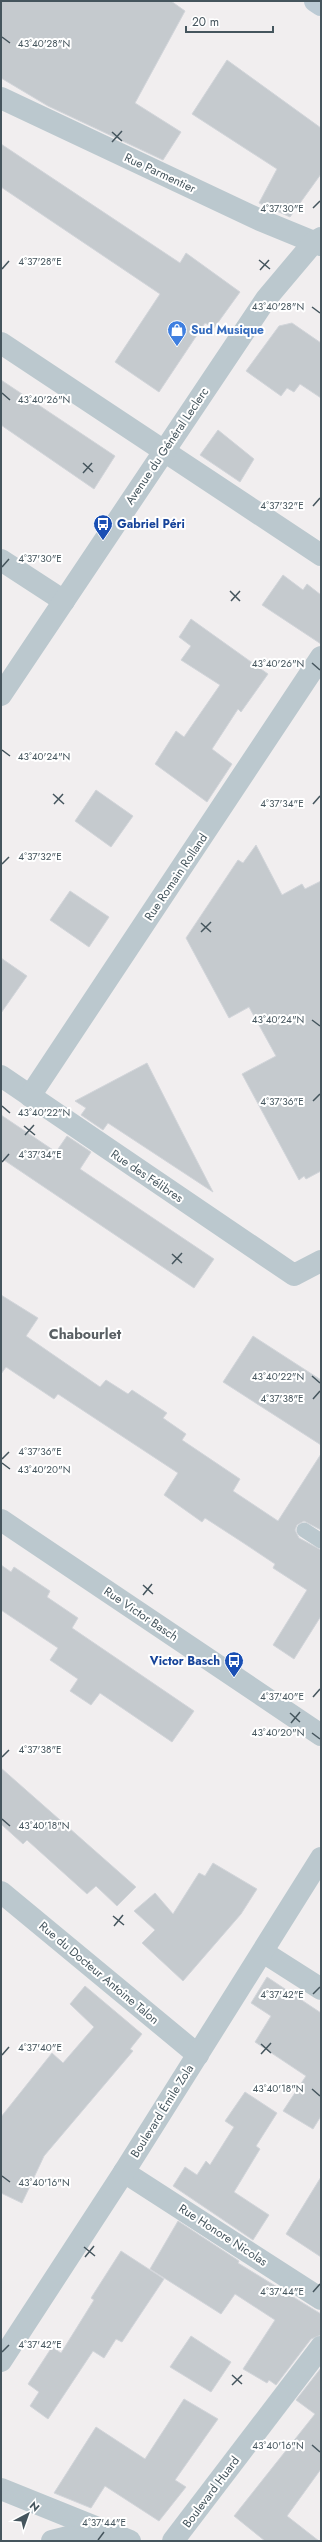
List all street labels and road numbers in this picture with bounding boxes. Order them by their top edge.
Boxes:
street label: Rue Parmentier [121,149,200,198]
street label: Avenue du Général Leclerc [121,384,213,508]
street label: Rue Romain Rolland [140,830,212,924]
street label: Rue des Félibres [107,1145,187,1207]
street label: Rue Victor Basch [100,1582,182,1646]
street label: Rue du Docteur Antoine Talon [35,1917,163,2029]
street label: Boulevard Émile Zola [126,2061,198,2161]
street label: Rue Honore Nicolas [175,2200,271,2271]
street label: Boulevard Huard [178,2452,244,2532]

